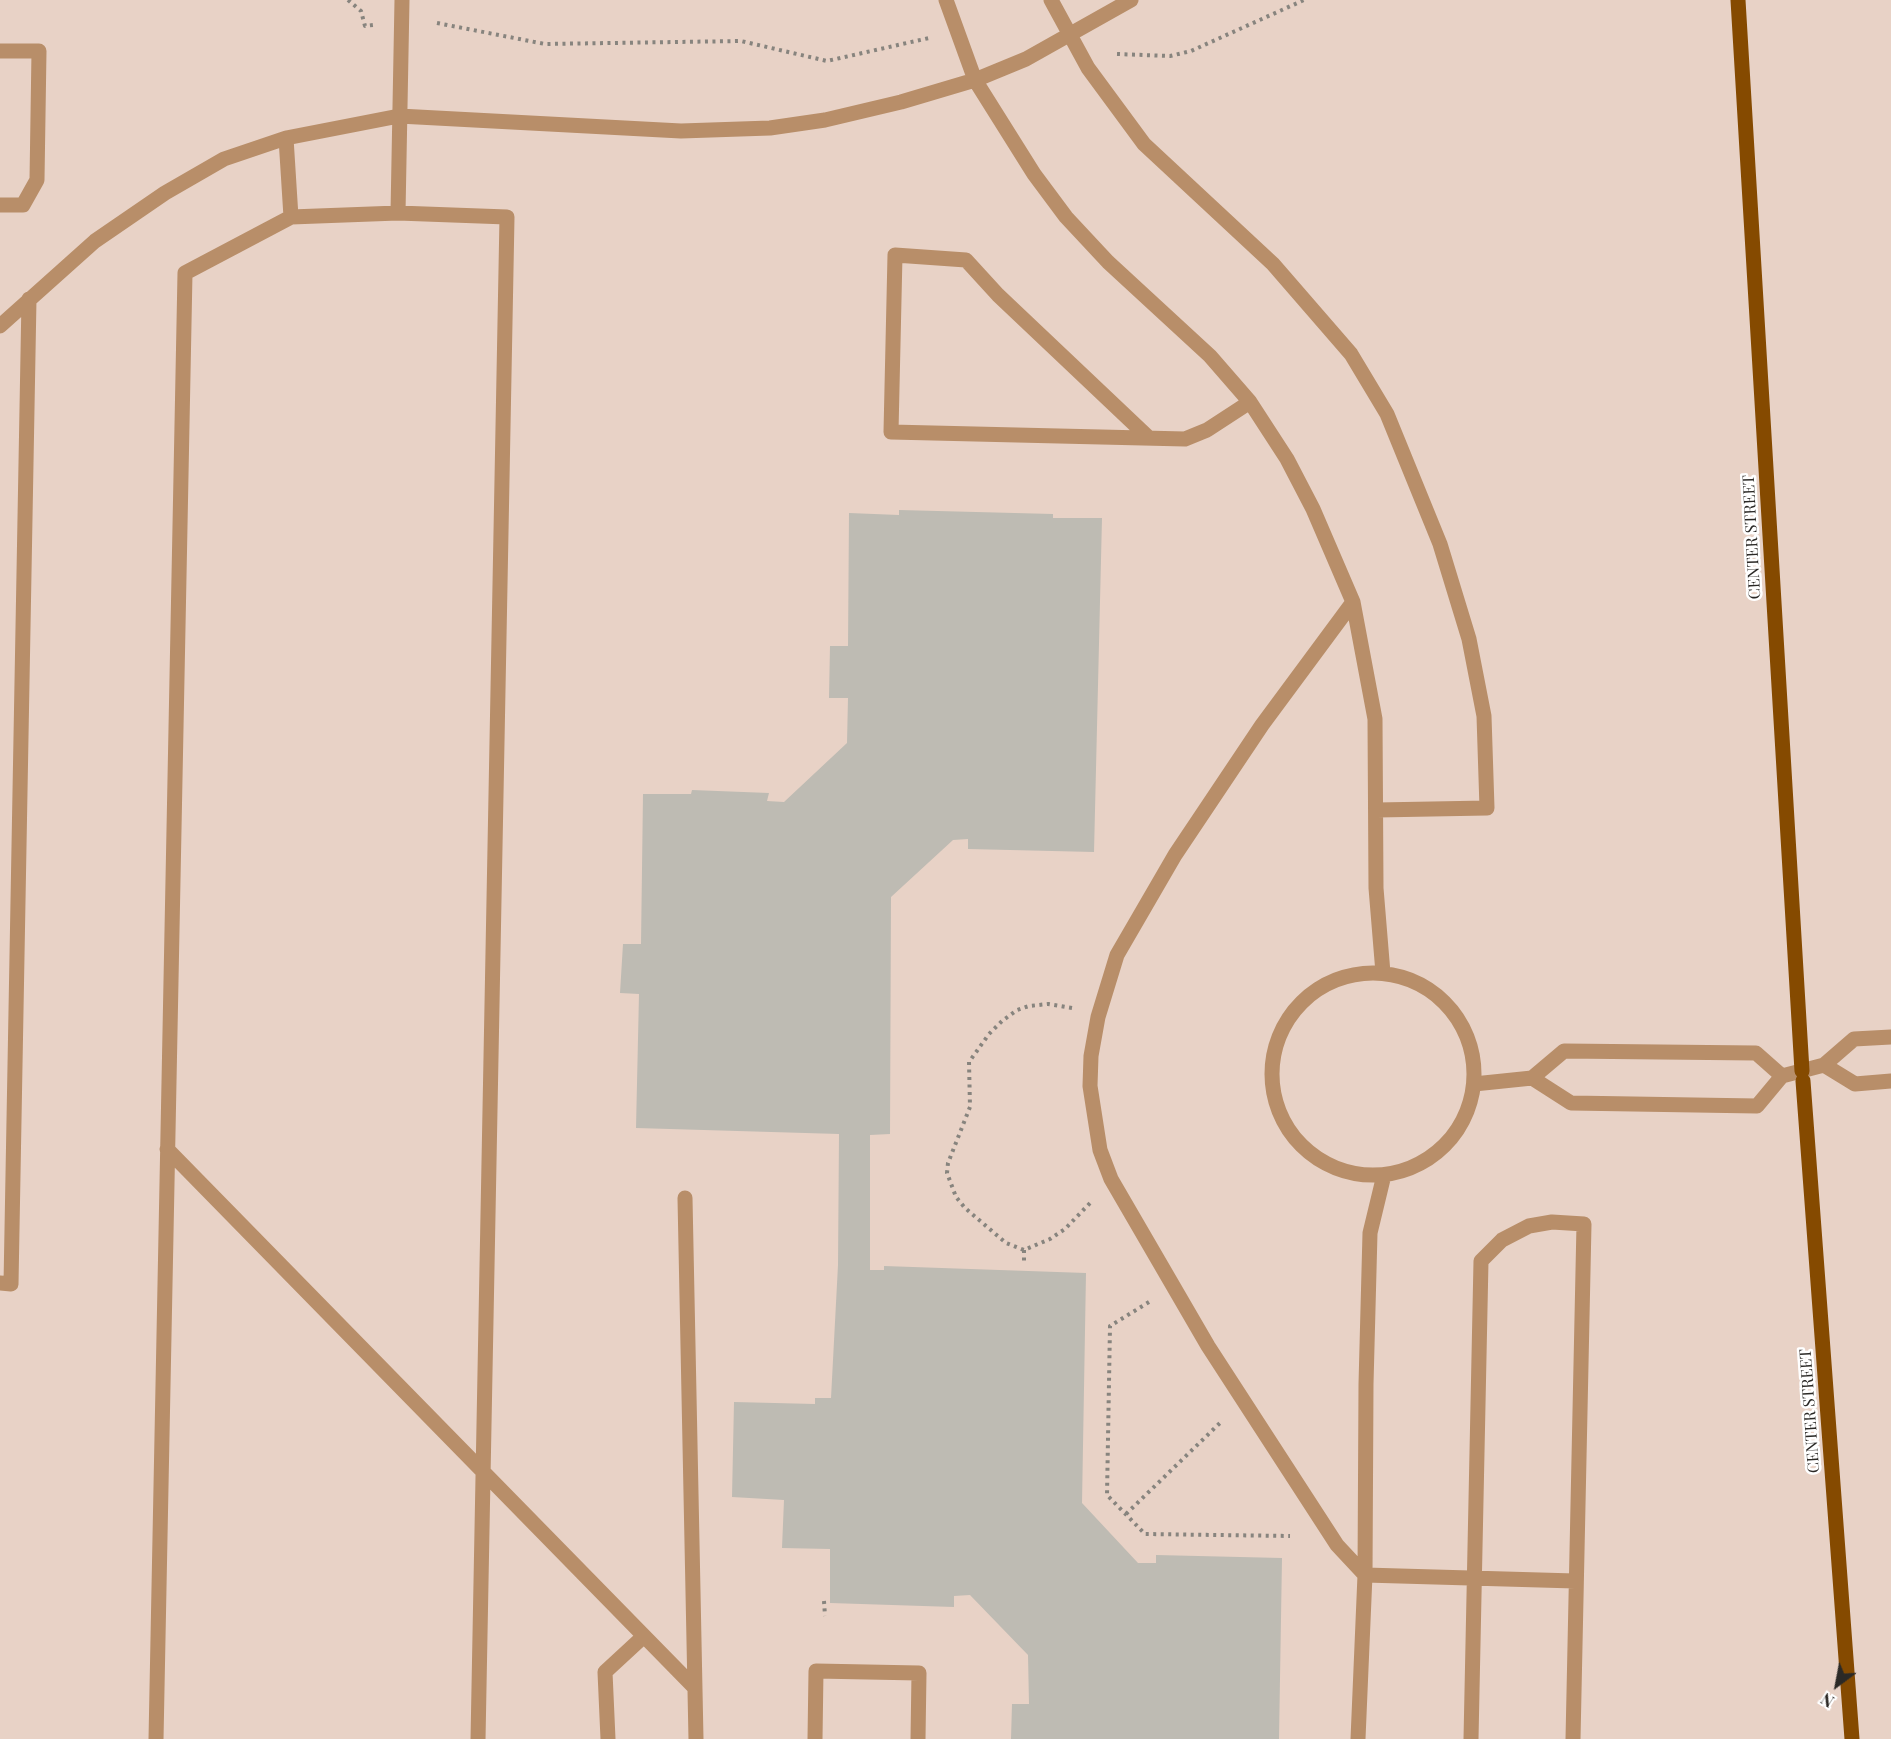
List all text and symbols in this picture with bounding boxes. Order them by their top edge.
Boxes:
street label: CENTER STREET [1739,474,1765,600]
street label: CENTER STREET [1796,1348,1824,1474]
north arrow [1807,1655,1867,1715]
text: N [1817,1689,1838,1713]

